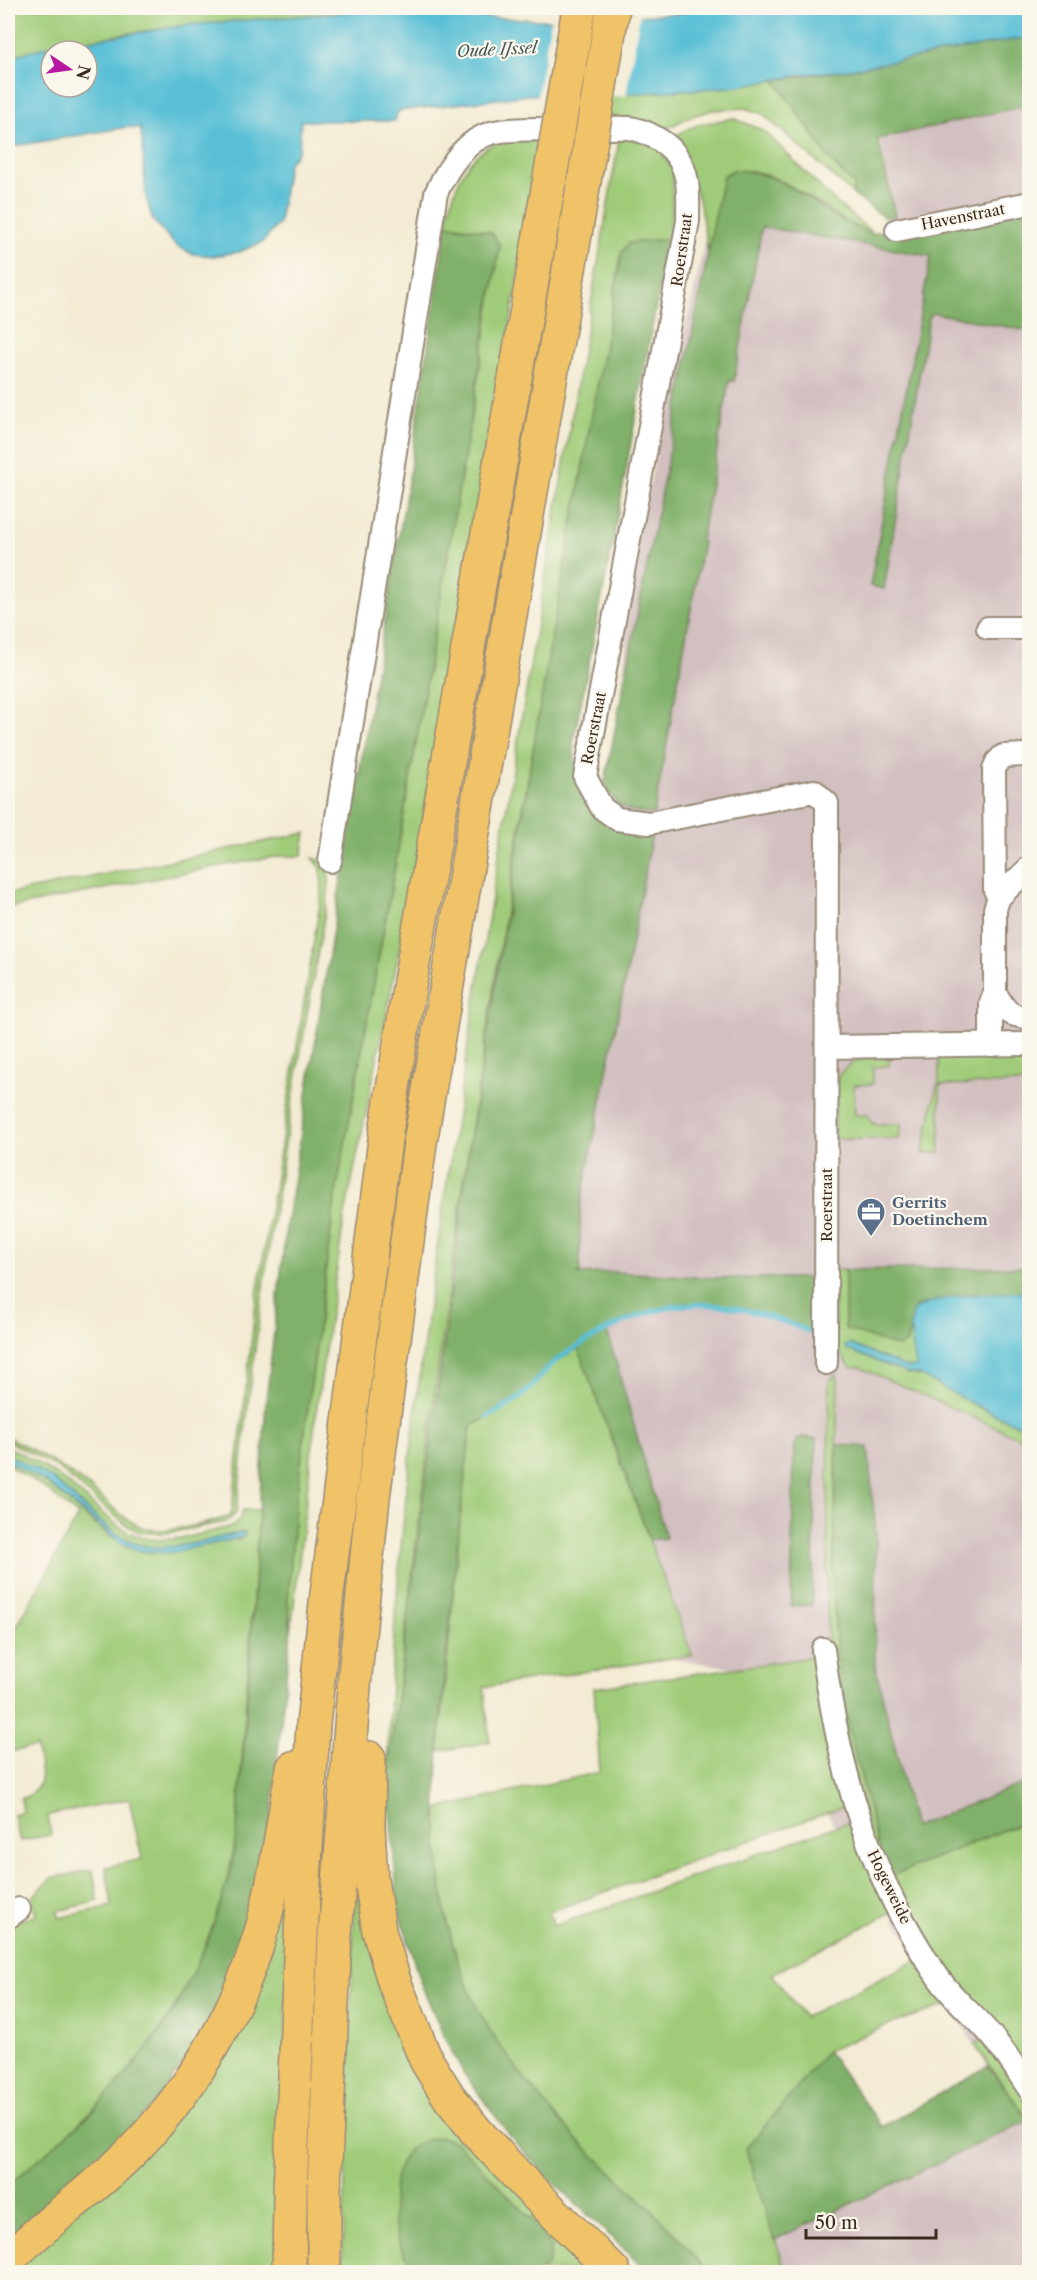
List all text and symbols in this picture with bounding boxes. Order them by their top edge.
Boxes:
water label: Oude IJssel [456,37,540,61]
north arrow [39,39,99,99]
text: N [72,63,95,81]
street label: Havenstraat [919,199,1007,234]
street label: Roerstraat [667,211,696,288]
street label: Roerstraat [577,689,610,766]
street label: Roerstraat [817,1167,836,1242]
place label: Gerrits Doetinchem [892,1193,988,1229]
office icon: Gerrits Doetinchem [855,1196,887,1238]
street label: Hogeweide [863,1847,916,1927]
scale bar [806,2202,936,2240]
text: 50 m [815,2212,858,2234]

